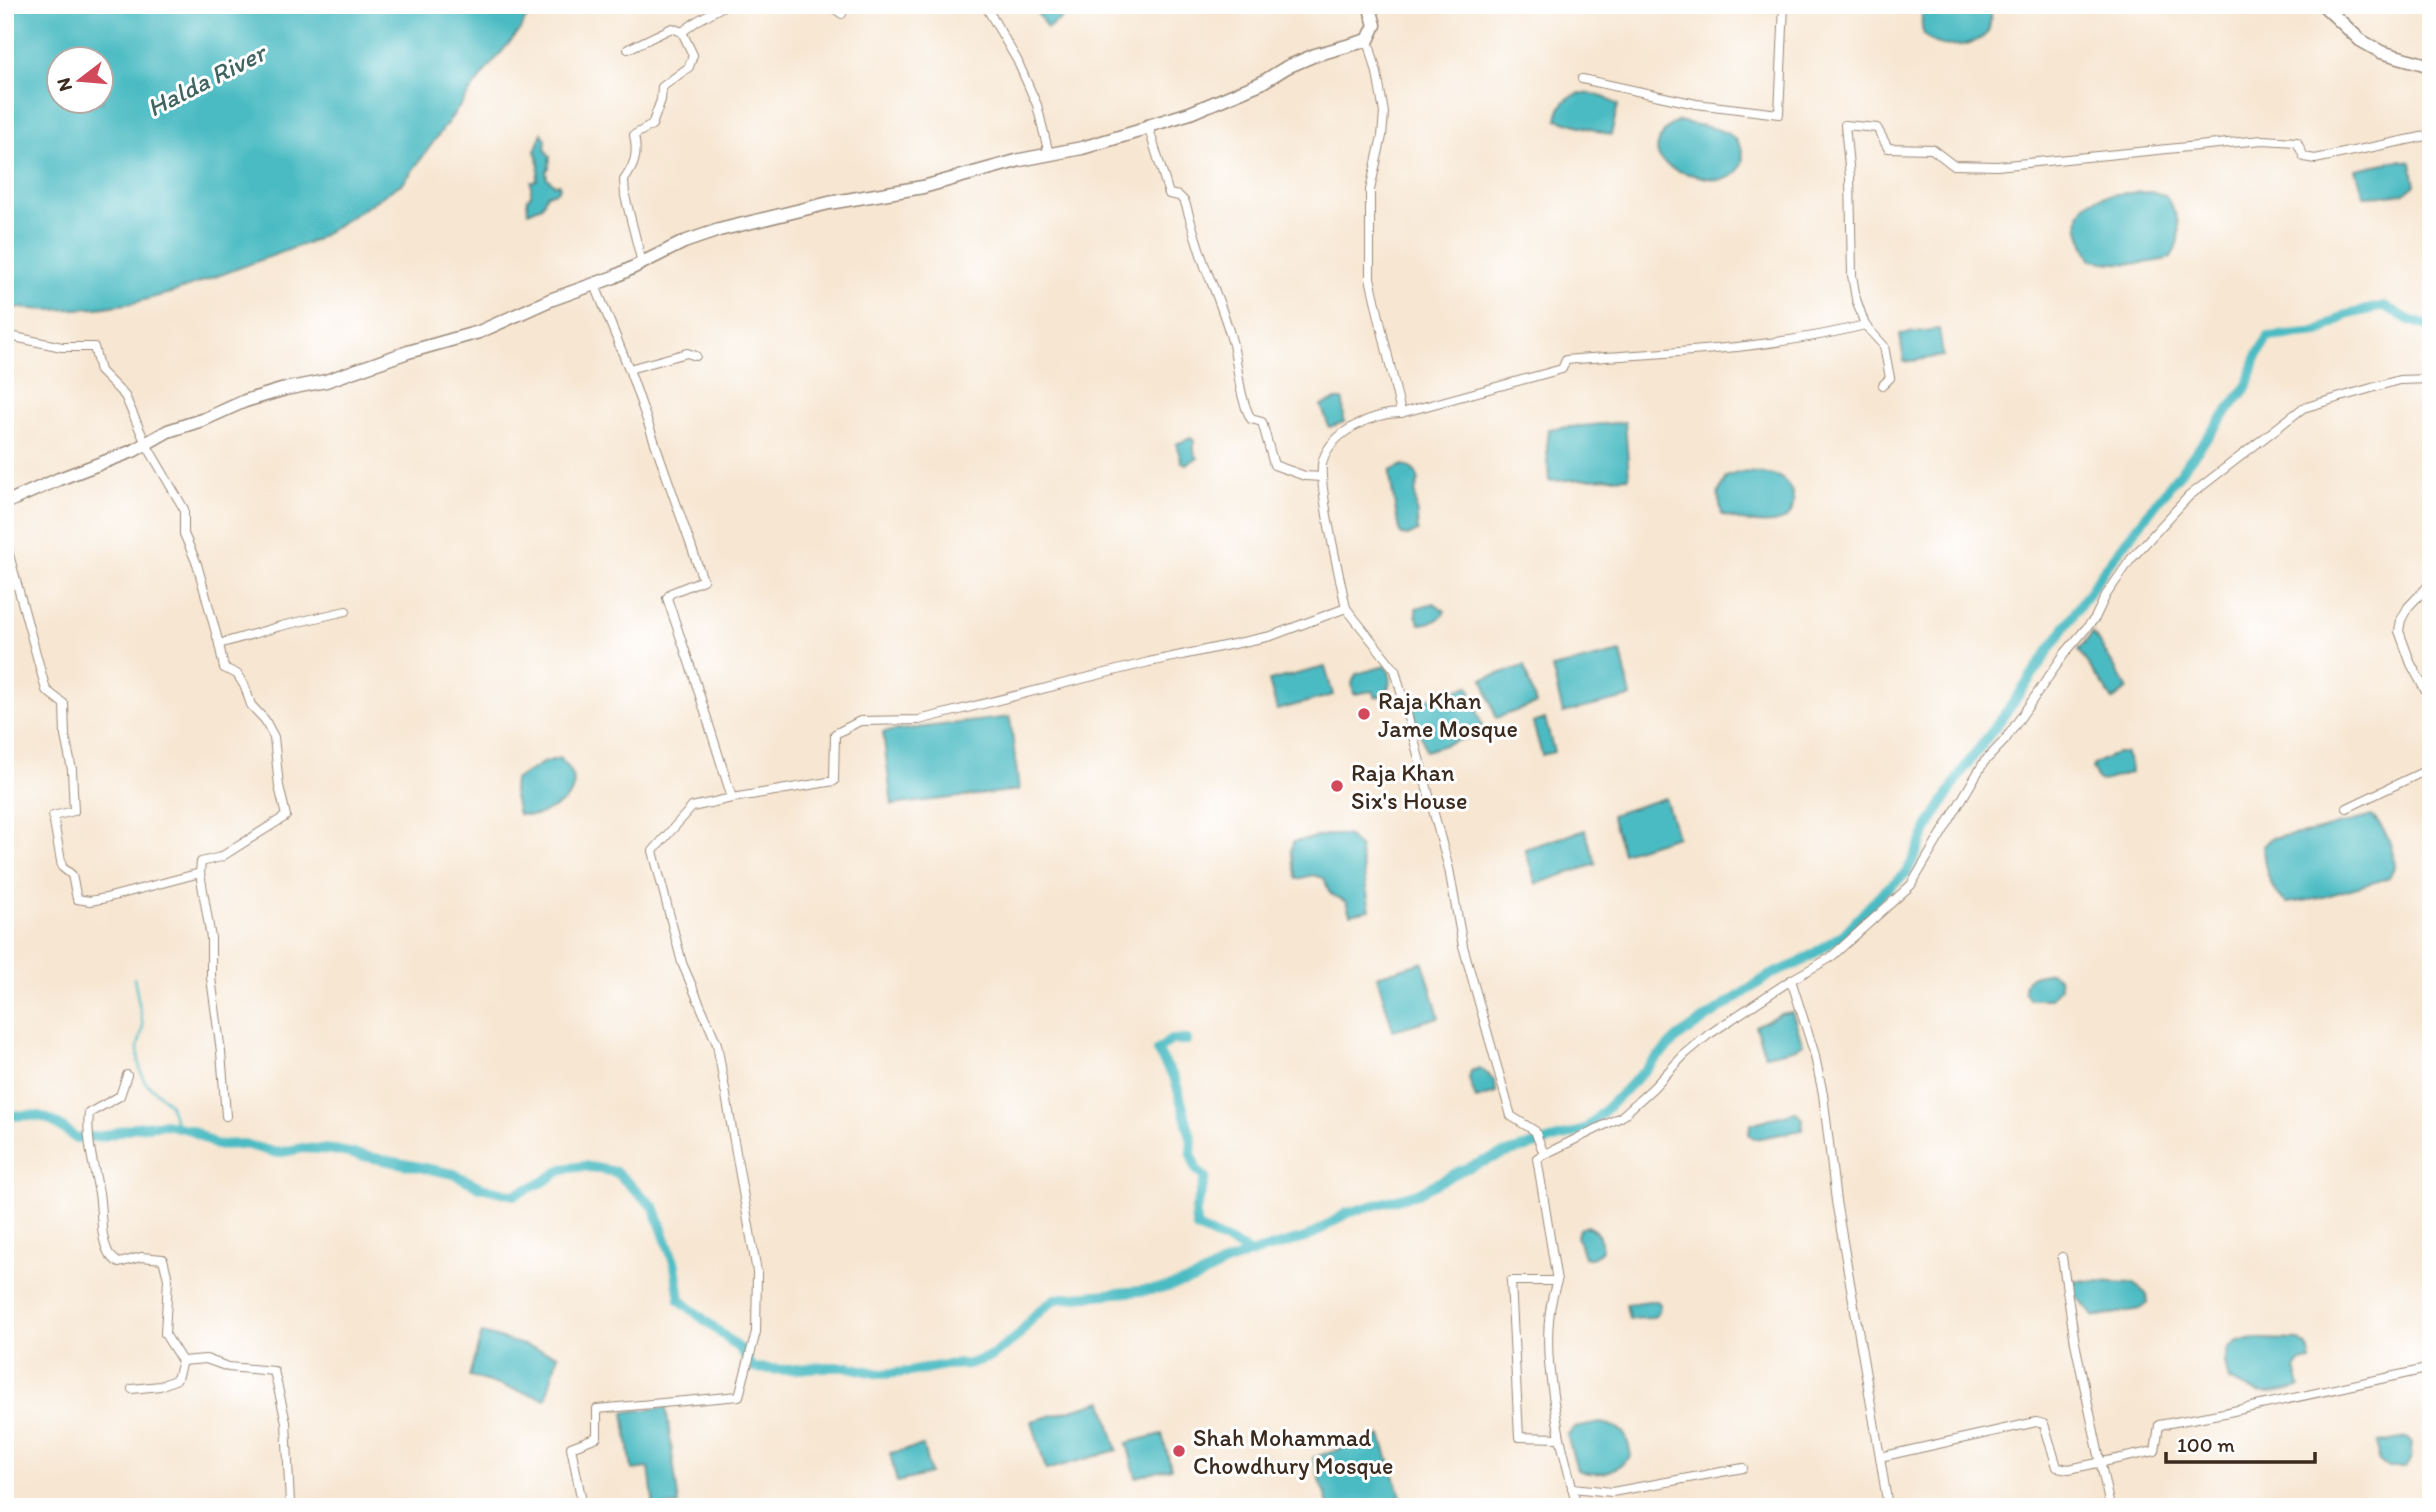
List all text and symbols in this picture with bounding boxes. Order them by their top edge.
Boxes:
water label: Halda River [141,35,273,124]
north arrow [46,46,116,116]
text: N [51,75,77,94]
place label: Raja Khan Jame Mosque [1378,686,1518,743]
marker: Raja Khan Jame Mosque [1356,706,1372,722]
place label: Raja Khan Six's House [1351,758,1467,815]
marker: Raja Khan Six's House [1329,778,1345,794]
scale bar [2166,1421,2315,1465]
place label: Shah Mohammad Chowdhury Mosque [1193,1423,1394,1480]
text: 100 m [2177,1432,2235,1457]
marker: Shah Mohammad Chowdhury Mosque [1171,1443,1187,1459]

